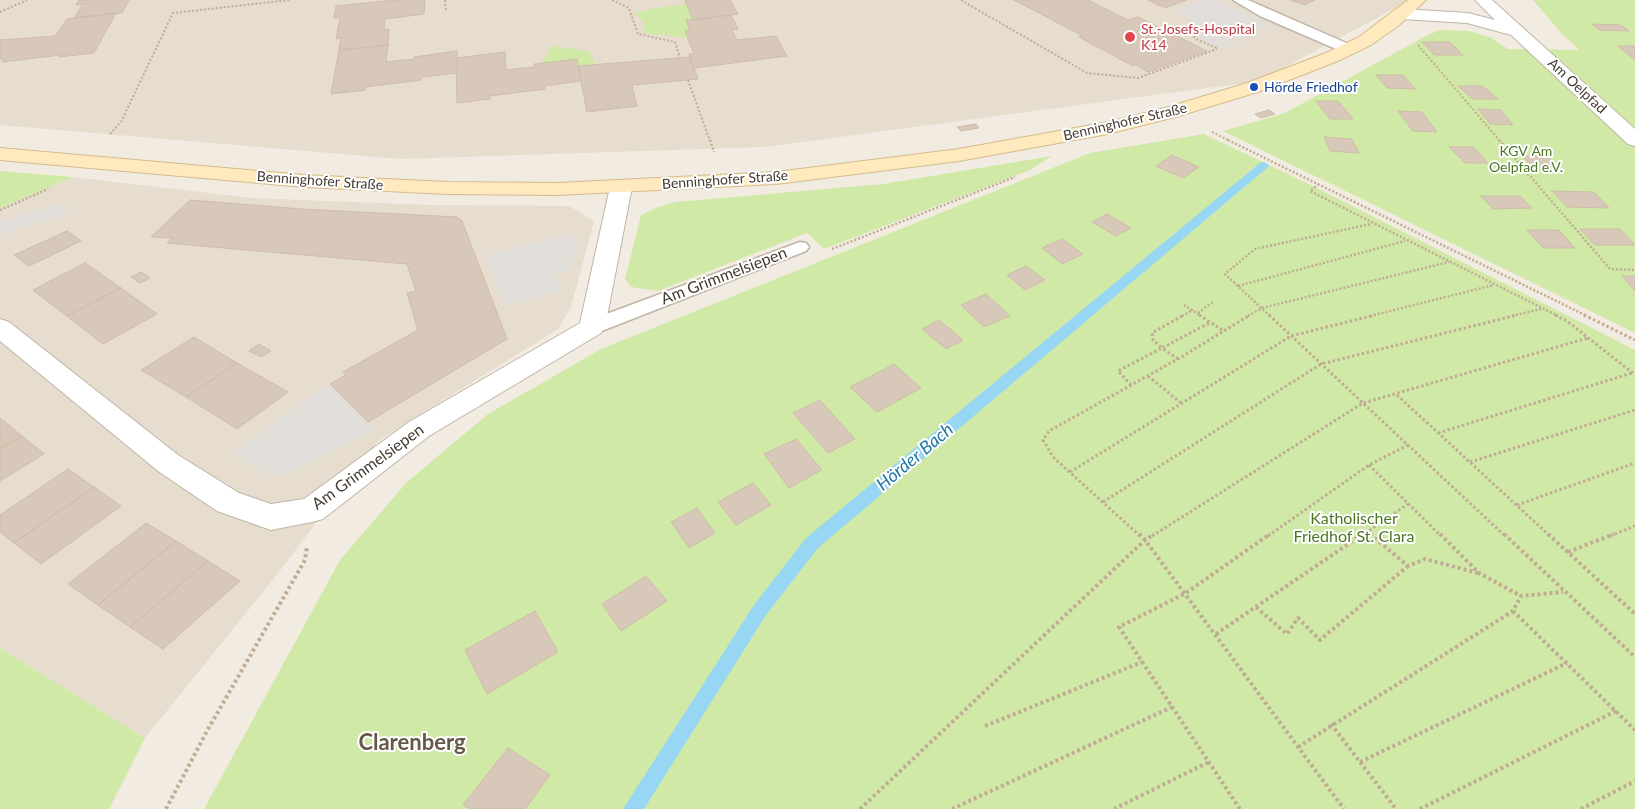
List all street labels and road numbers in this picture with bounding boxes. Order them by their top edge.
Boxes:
street label: Am Oelpfad [1544,55,1610,117]
street label: Benninghofer Straße [1061,100,1189,144]
street label: Benninghofer Straße [661,167,789,193]
street label: Benninghofer Straße [256,168,384,194]
street label: Am Grimmelsiepen [658,243,790,309]
street label: Am Grimmelsiepen [308,420,428,514]

